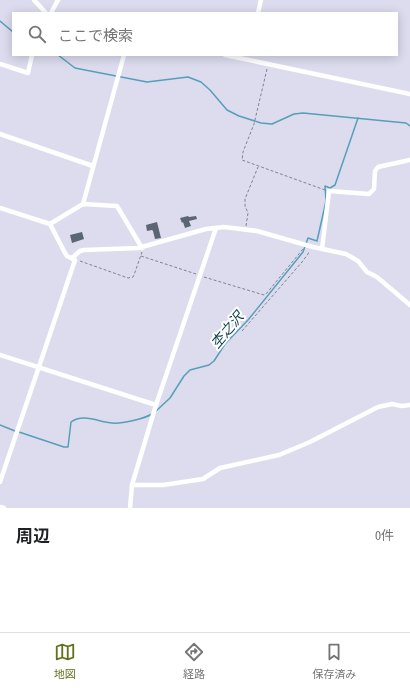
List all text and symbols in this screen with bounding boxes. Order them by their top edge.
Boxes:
search box [12,12,398,56]
icon: search [26,23,48,45]
text: ここで検索 [58,27,133,44]
water label: 杢之沢 [207,307,248,351]
text: 周辺 [16,526,50,546]
text: 0件 [375,528,394,543]
tab: 地図 [54,641,76,681]
tab: 経路 [183,641,205,681]
tab: 保存済み [312,641,356,681]

